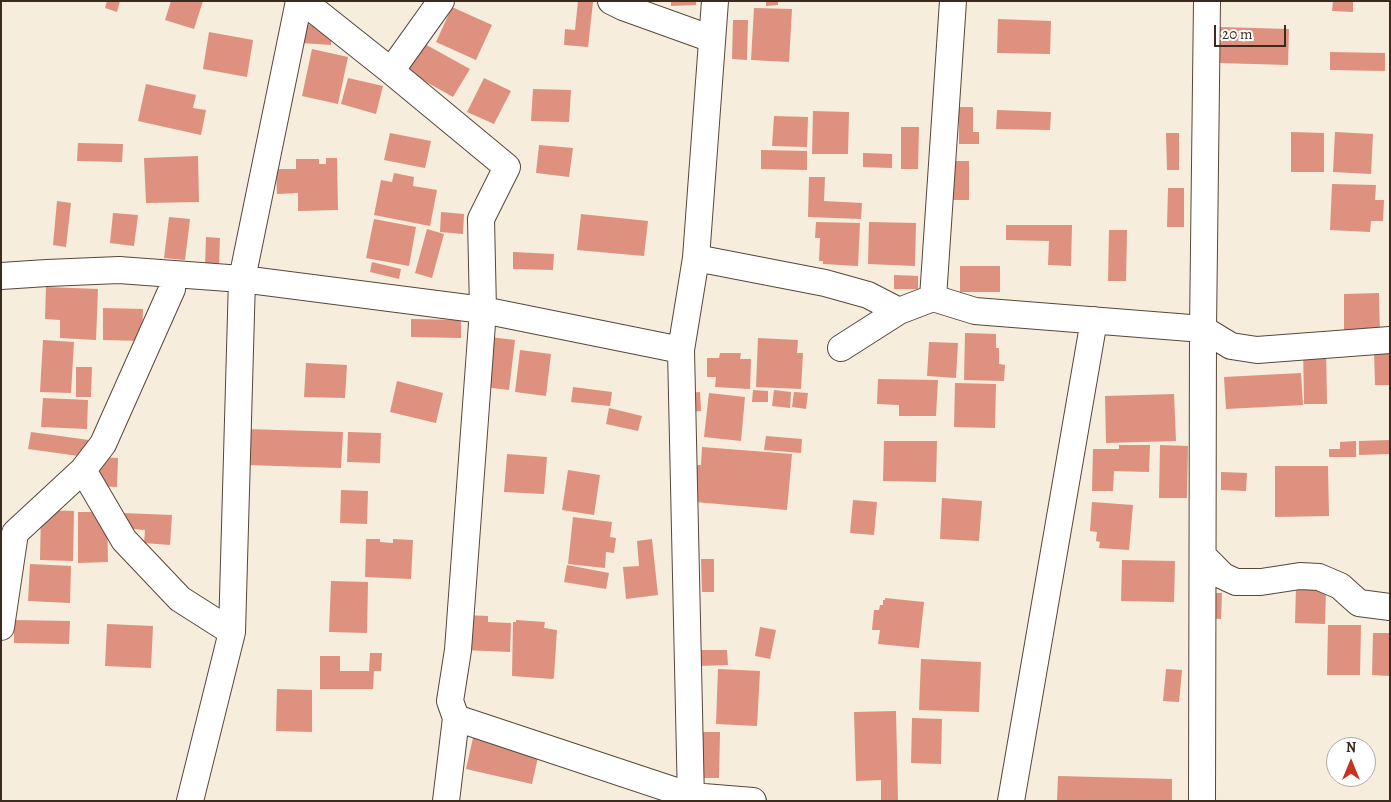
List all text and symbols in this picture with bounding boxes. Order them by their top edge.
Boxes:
scale bar [1216,15,1288,47]
text: 20 m [1222,24,1253,44]
north arrow [1326,737,1376,787]
text: N [1346,738,1356,757]

